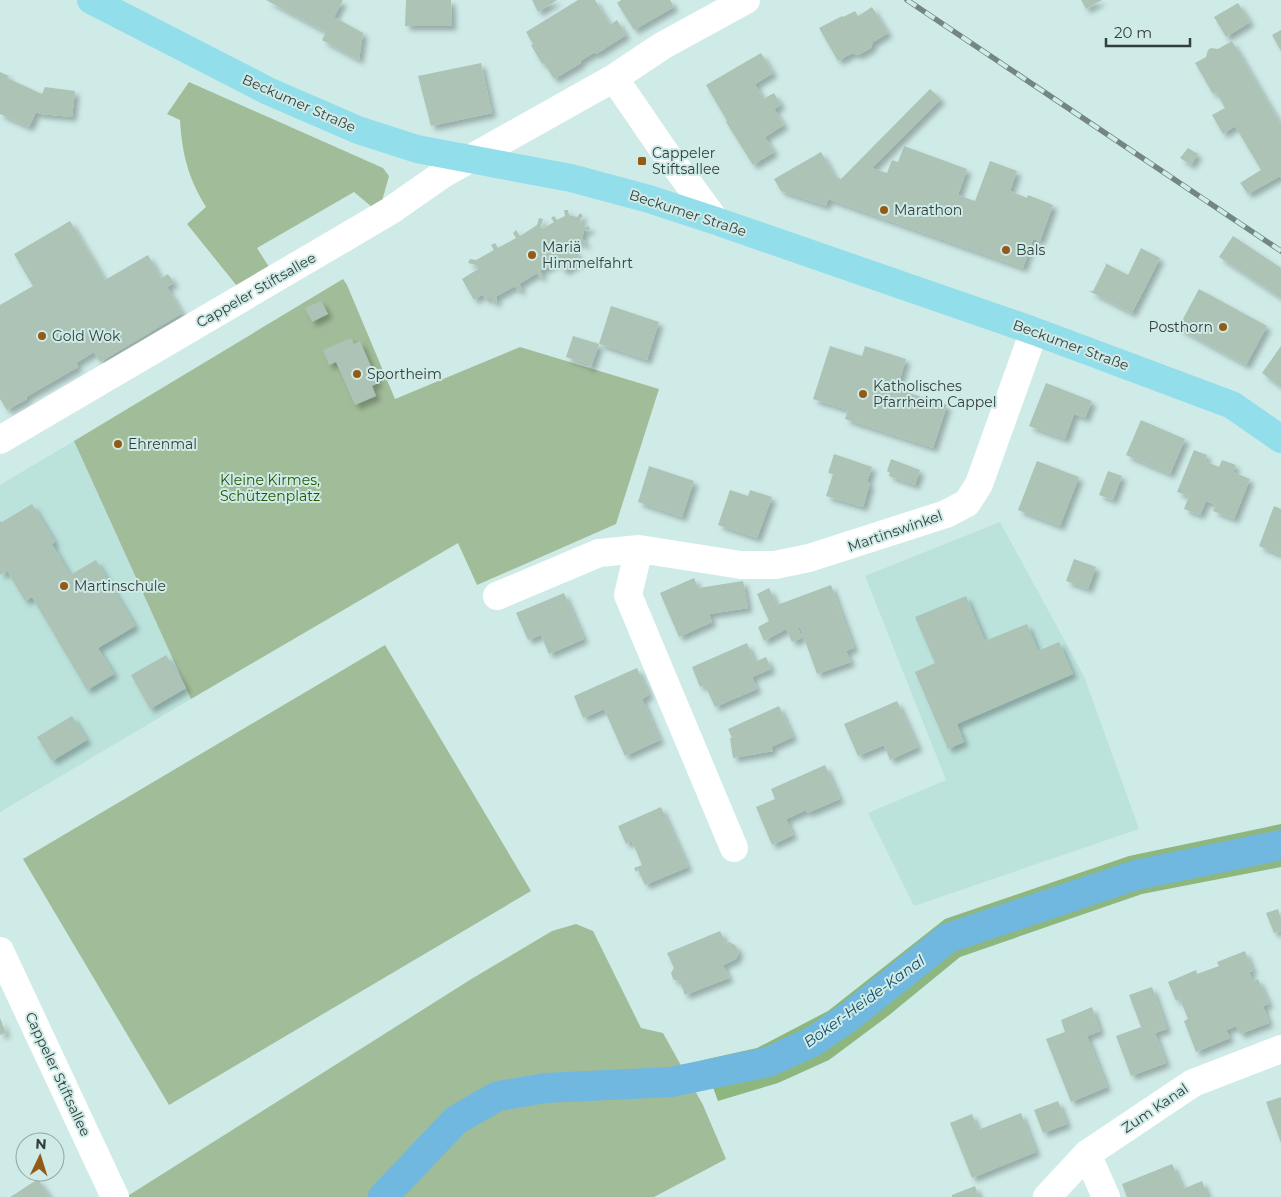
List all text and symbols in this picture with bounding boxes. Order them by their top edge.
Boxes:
scale bar [1106,15,1190,47]
text: 20 m [1114,23,1152,42]
street label: Beckumer Straße [239,70,359,136]
place label: Cappeler Stiftsallee [652,144,720,178]
marker: Cappeler Stiftsallee [636,155,648,167]
street label: Beckumer Straße [627,186,749,240]
place label: Marathon [894,201,962,219]
marker: Marathon [878,204,890,216]
place label: Mariä Himmelfahrt [542,238,633,272]
place label: Bals [1016,241,1046,259]
marker: Bals [1000,244,1012,256]
street label: Cappeler Stiftsallee [193,248,319,332]
marker: Mariä Himmelfahrt [526,249,538,261]
street label: Beckumer Straße [1010,316,1132,374]
place label: Posthorn [1149,318,1213,336]
marker: Posthorn [1217,321,1229,333]
place label: Gold Wok [52,327,121,345]
marker: Gold Wok [36,330,48,342]
place label: Sportheim [367,365,442,383]
marker: Sportheim [351,368,363,380]
place label: Katholisches Pfarrheim Cappel [873,377,996,411]
marker: Katholisches Pfarrheim Cappel [857,388,869,400]
place label: Ehrenmal [128,435,197,453]
marker: Ehrenmal [112,438,124,450]
park label: Kleine Kirmes, Schützenplatz [220,471,320,505]
street label: Martinswinkel [845,506,945,556]
place label: Martinschule [74,577,166,595]
marker: Martinschule [58,580,70,592]
water label: Boker-Heide-Kanal [800,951,928,1051]
street label: Cappeler Stiftsallee [21,1009,95,1139]
street label: Zum Kanal [1118,1079,1192,1137]
north arrow [15,1132,65,1182]
text: N [35,1135,47,1153]

